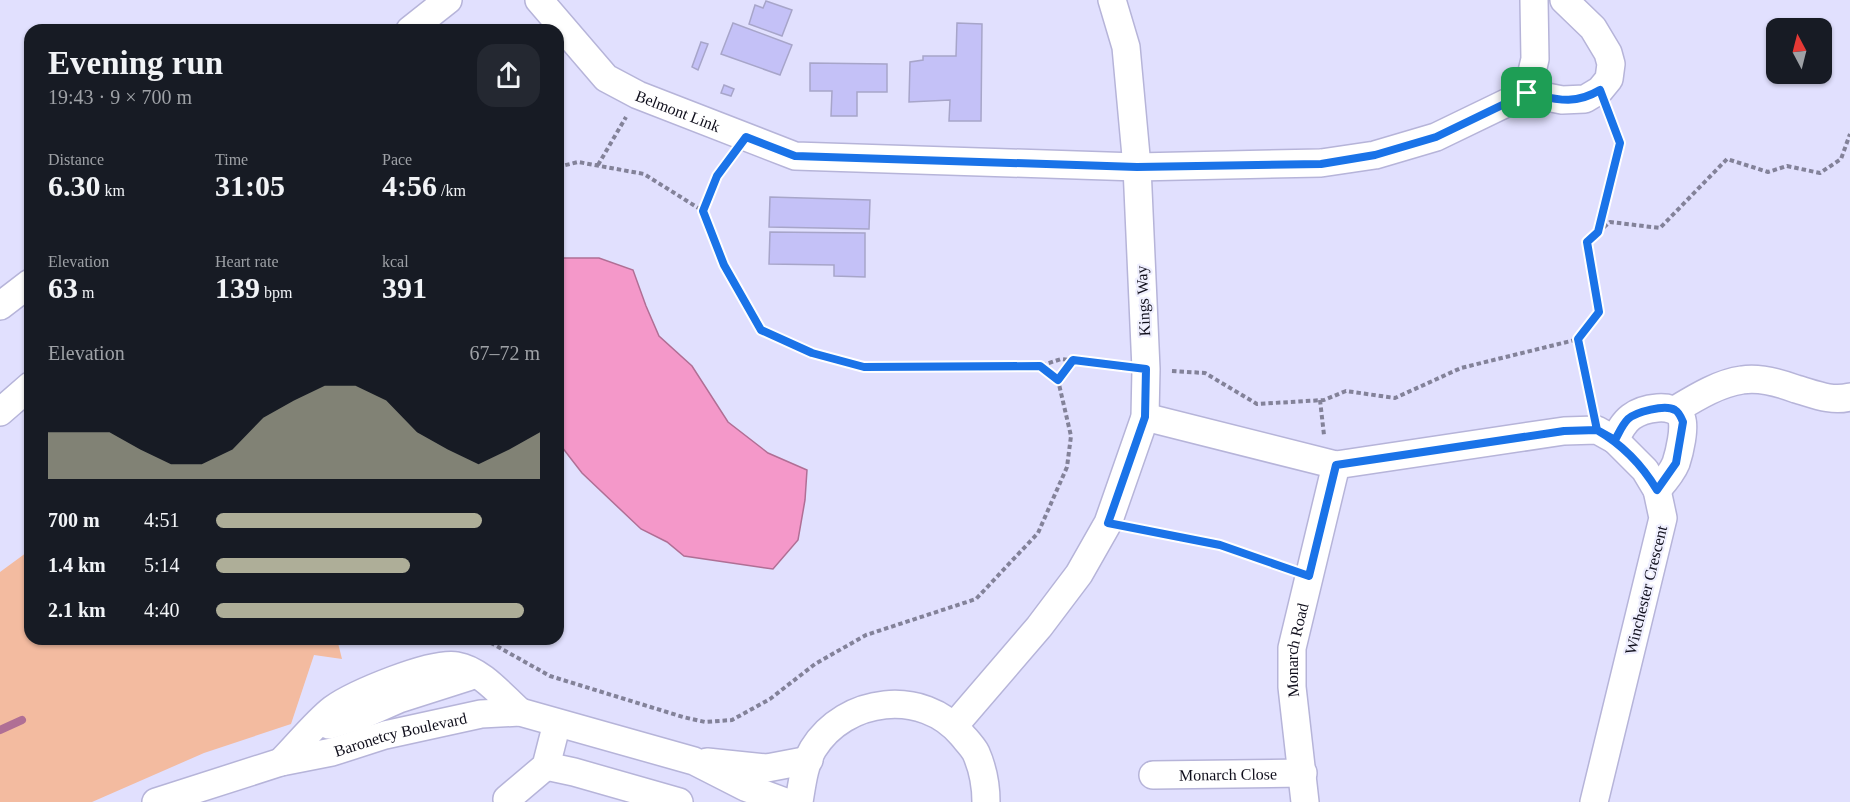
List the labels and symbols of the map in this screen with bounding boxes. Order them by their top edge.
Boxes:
north arrow [1766,18,1832,84]
pin [1501,67,1552,118]
street label: Belmont Link [633,86,723,135]
street label: Kings Way [1133,265,1154,337]
street label: Winchester Crescent [1622,523,1670,656]
street label: Monarch Road [1283,601,1311,698]
street label: Baronetcy Boulevard [332,709,468,759]
street label: Monarch Close [1179,765,1277,783]

